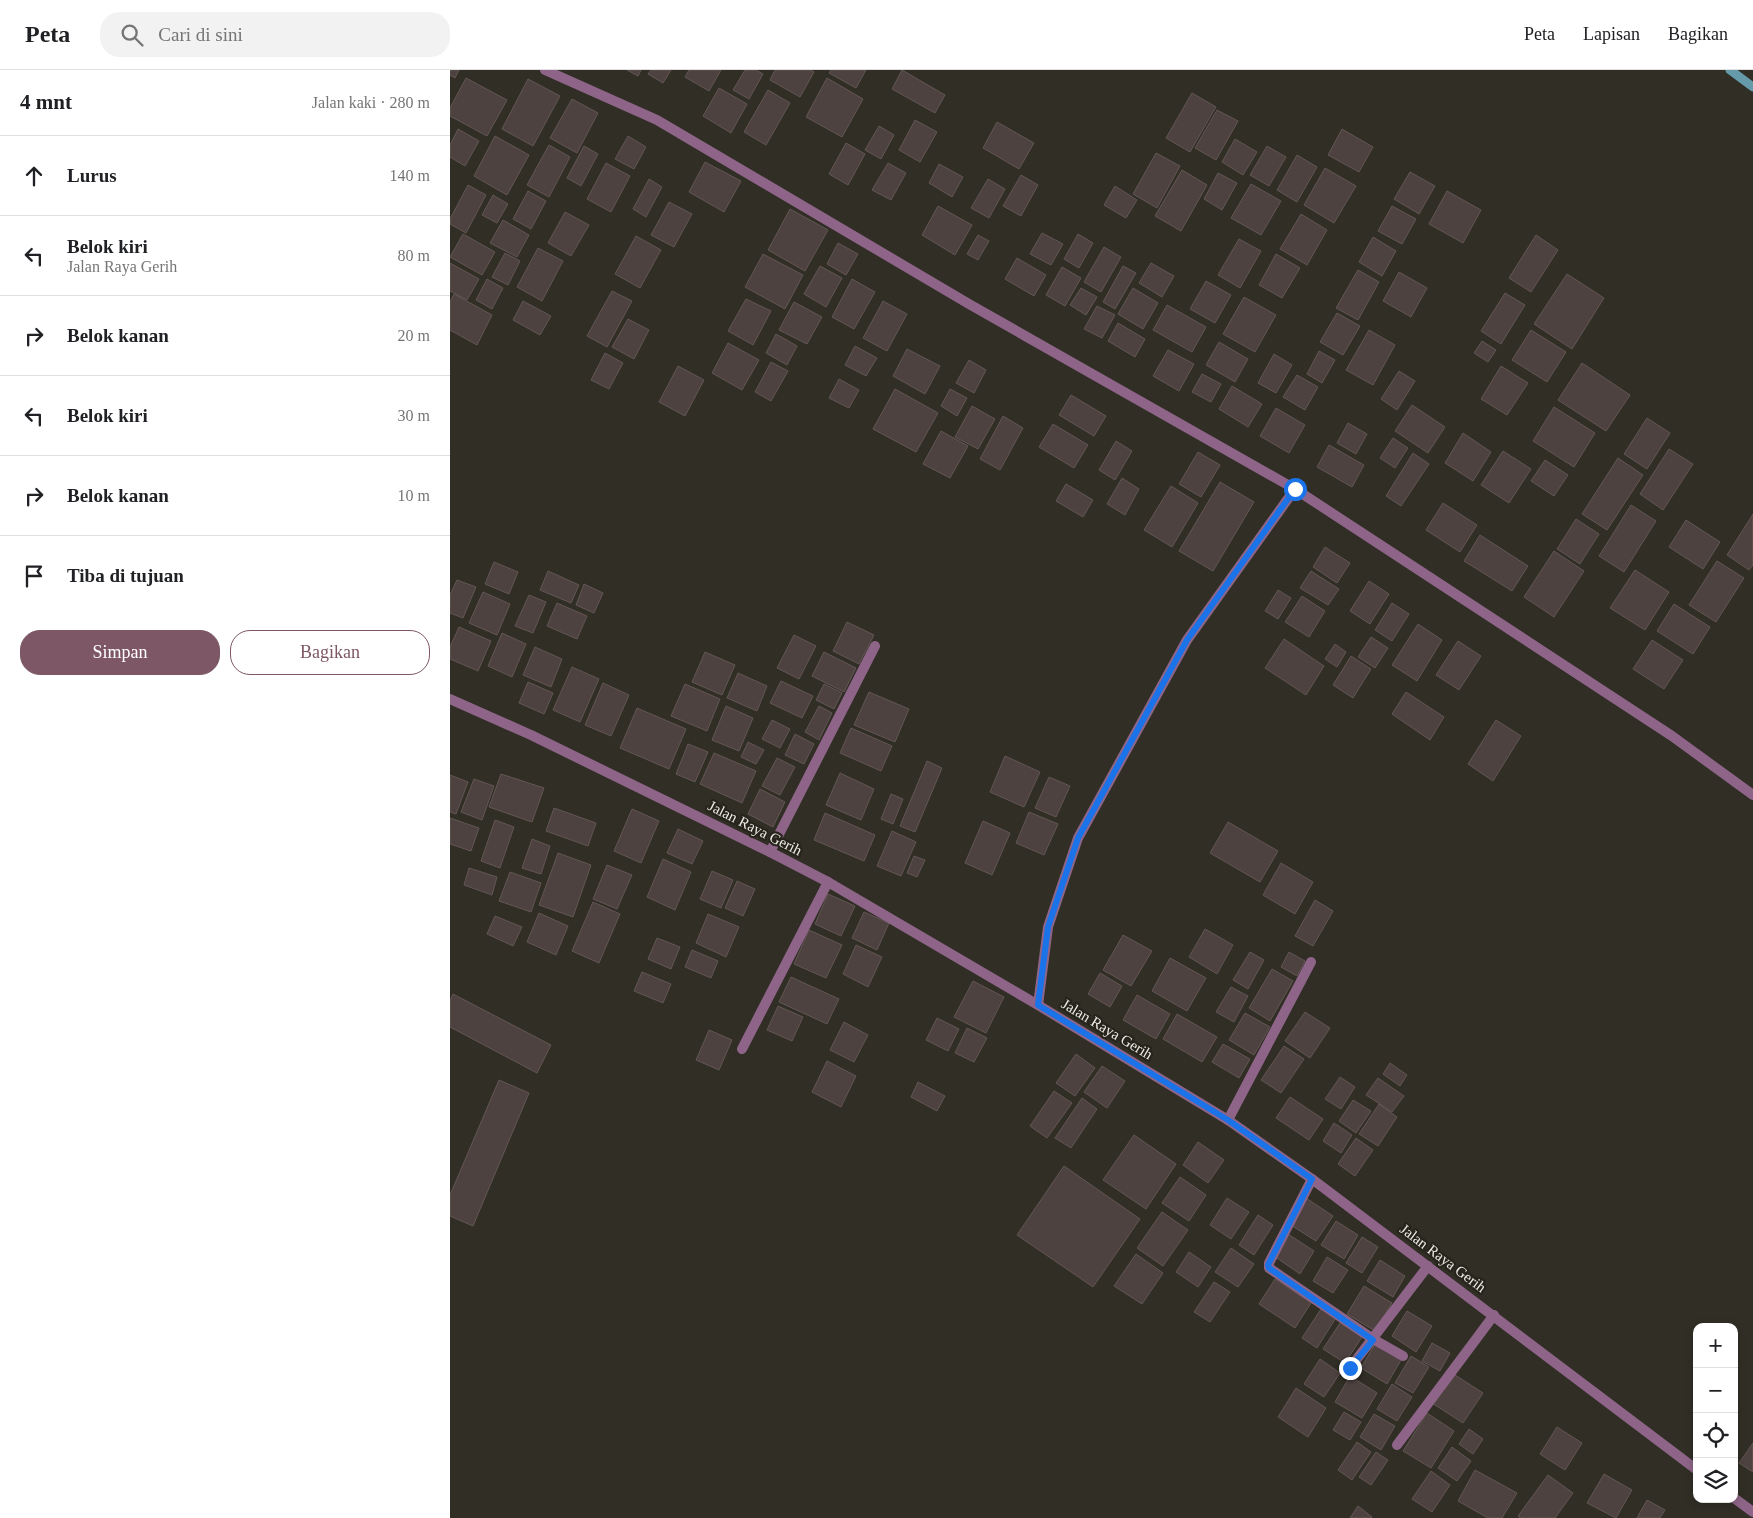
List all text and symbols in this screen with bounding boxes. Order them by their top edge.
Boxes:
search box [100,12,450,57]
text: Peta [25,21,70,47]
icon: search [118,21,146,49]
text: Cari di sini [158,24,243,45]
text: Peta [1524,24,1555,44]
text: Lapisan [1583,24,1640,44]
text: Bagikan [1668,24,1728,44]
text: 4 mnt [20,90,72,114]
text: Jalan kaki · 280 m [312,94,430,111]
icon: ahead [20,162,48,190]
text: Lurus [67,165,117,186]
text: 140 m [390,167,430,184]
text: Belok kiri [67,236,148,257]
icon: left [20,242,48,270]
text: 80 m [398,247,430,264]
text: Jalan Raya Gerih [67,258,177,275]
icon: right [20,322,48,350]
text: Belok kanan [67,325,169,346]
text: 20 m [398,327,430,344]
icon: left [20,402,48,430]
text: Belok kiri [67,405,148,426]
text: 30 m [398,407,430,424]
route start [1284,478,1307,501]
icon: right [20,482,48,510]
text: Belok kanan [67,485,169,506]
text: 10 m [398,487,430,504]
icon: arrive [20,562,48,590]
text: Tiba di tujuan [67,565,184,586]
button: Simpan [20,630,220,675]
button: Bagikan [230,630,430,675]
street label: Jalan Raya Gerih [705,797,805,859]
street label: Jalan Raya Gerih [1059,996,1156,1063]
street label: Jalan Raya Gerih [1397,1221,1489,1296]
map controls [1693,1323,1738,1503]
button: + [1693,1323,1738,1368]
route end [1339,1357,1362,1380]
button: − [1693,1368,1738,1413]
button: locate [1693,1413,1738,1458]
button: layers [1693,1458,1738,1503]

